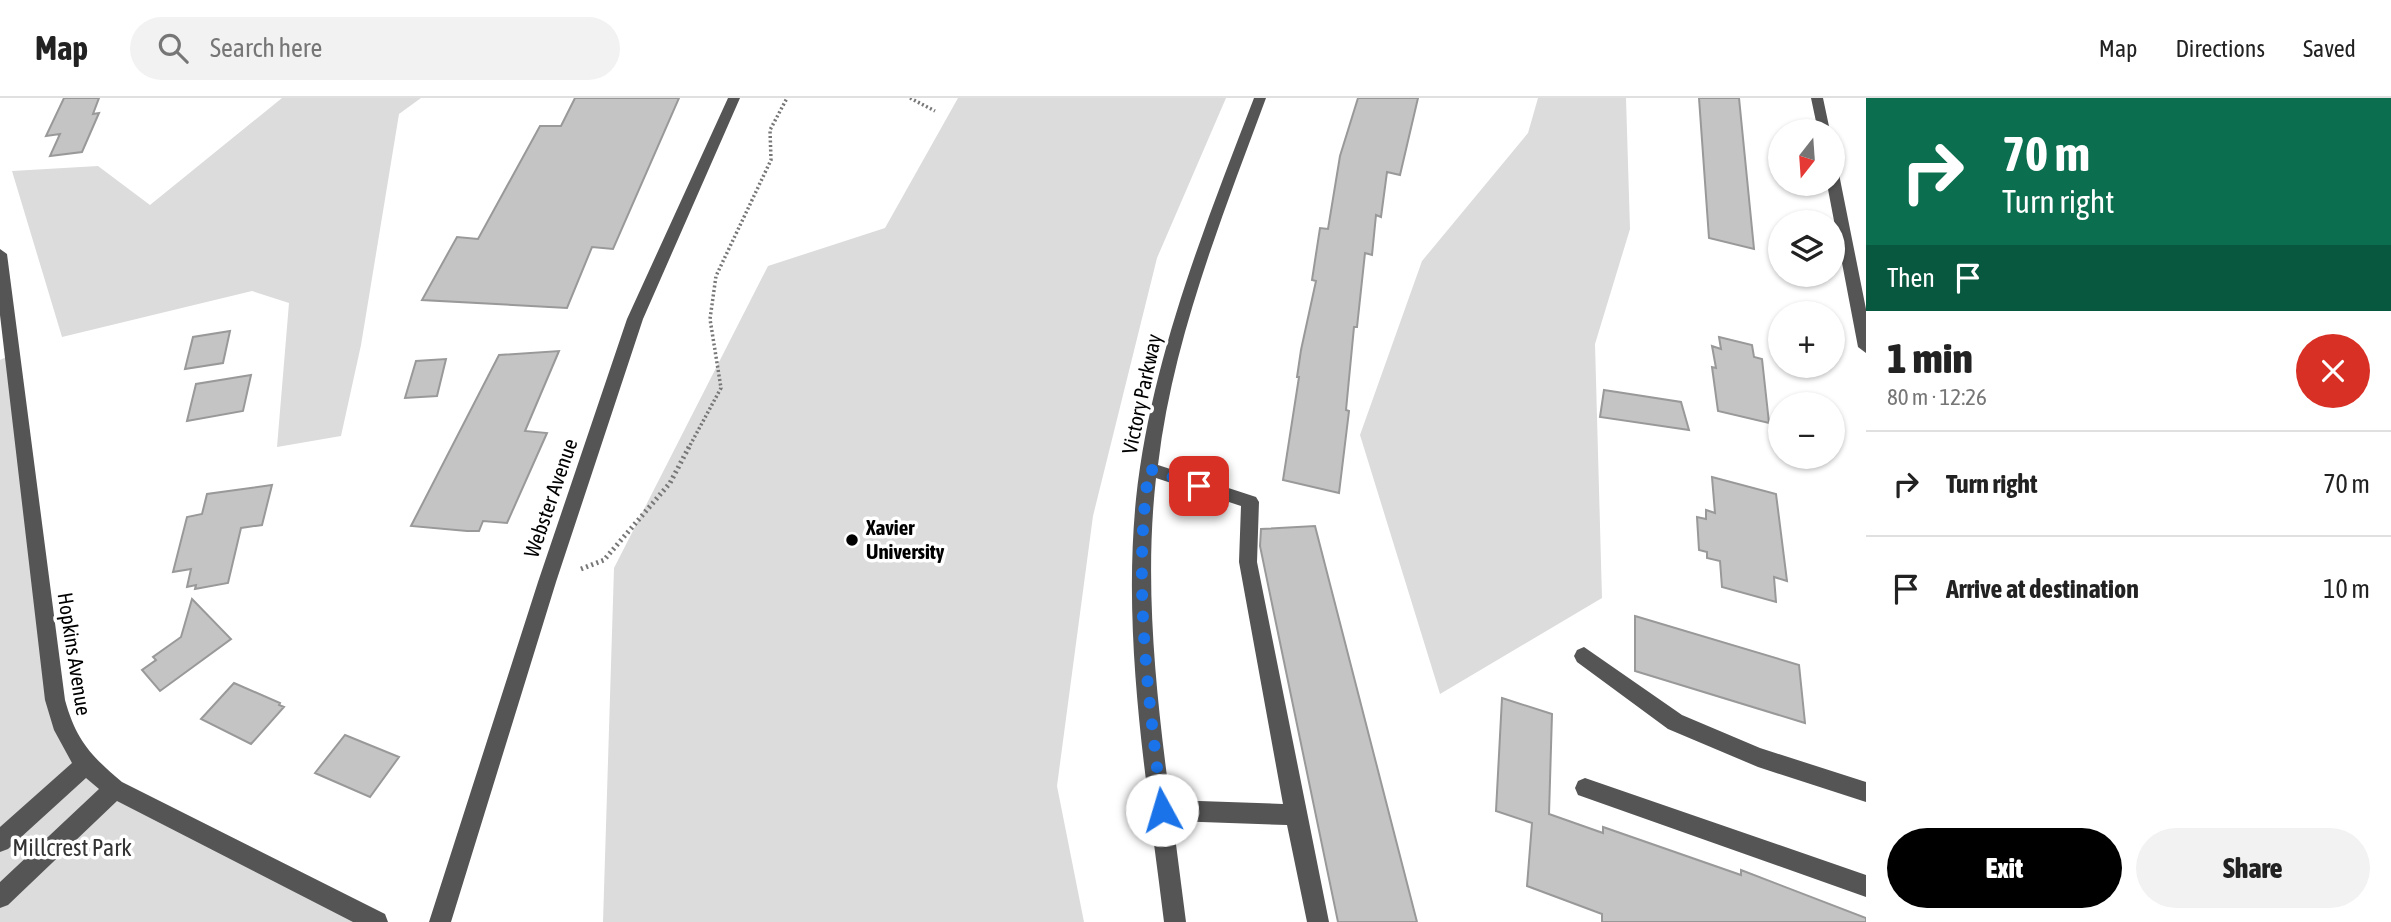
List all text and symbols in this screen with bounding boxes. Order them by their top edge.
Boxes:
search box [130,17,620,80]
text: Map [35,29,88,67]
icon: search [154,29,192,67]
text: Search here [210,33,322,63]
text: Map [2099,35,2137,62]
text: Directions [2175,35,2265,62]
text: Saved [2303,35,2356,62]
north arrow [1768,119,1844,196]
map controls [1768,119,1845,469]
text: 70 m [2002,125,2090,181]
icon: right [1887,126,1978,217]
text: Turn right [2002,183,2115,220]
button: layers [1768,210,1845,287]
icon: arrive [1949,259,1987,297]
text: Then [1887,263,1935,293]
button: + [1768,301,1845,378]
street label: Victory Parkway [1117,331,1166,456]
text: 1 min [1887,334,1973,382]
button: close [2296,334,2370,408]
text: 80 m · 12:26 [1887,384,1987,410]
button: − [1768,392,1845,469]
street label: Webster Avenue [519,435,582,560]
pin [1169,456,1229,516]
icon: right [1887,465,1925,503]
icon: arrive [1180,467,1218,505]
text: Turn right [1946,469,2037,499]
text: 70 m [2323,469,2370,499]
place label: Xavier University [865,515,945,563]
marker: Xavier University [844,532,860,548]
icon: arrive [1887,570,1925,608]
text: Arrive at destination [1946,574,2139,604]
text: 10 m [2323,574,2370,604]
street label: Hopkins Avenue [53,591,97,717]
position arrow [1125,773,1199,847]
button: Exit [1887,828,2122,908]
button: Share [2136,828,2370,908]
park label: Millcrest Park [12,834,132,861]

